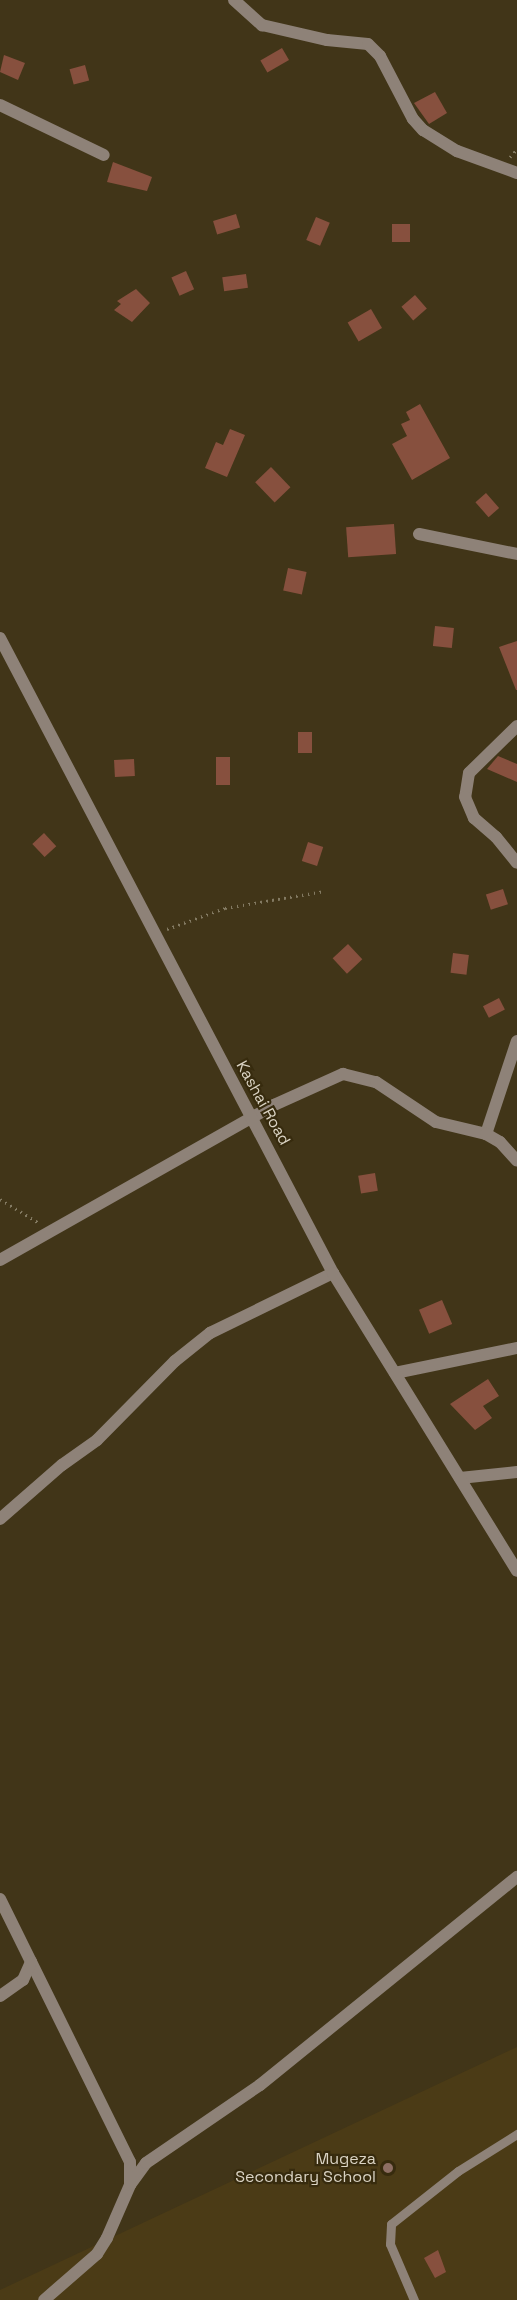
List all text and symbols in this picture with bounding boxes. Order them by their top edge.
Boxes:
street label: Kashai Road [232,1057,294,1149]
place label: Mugeza Secondary School [235,2149,376,2187]
marker: Mugeza Secondary School [381,2161,395,2175]

